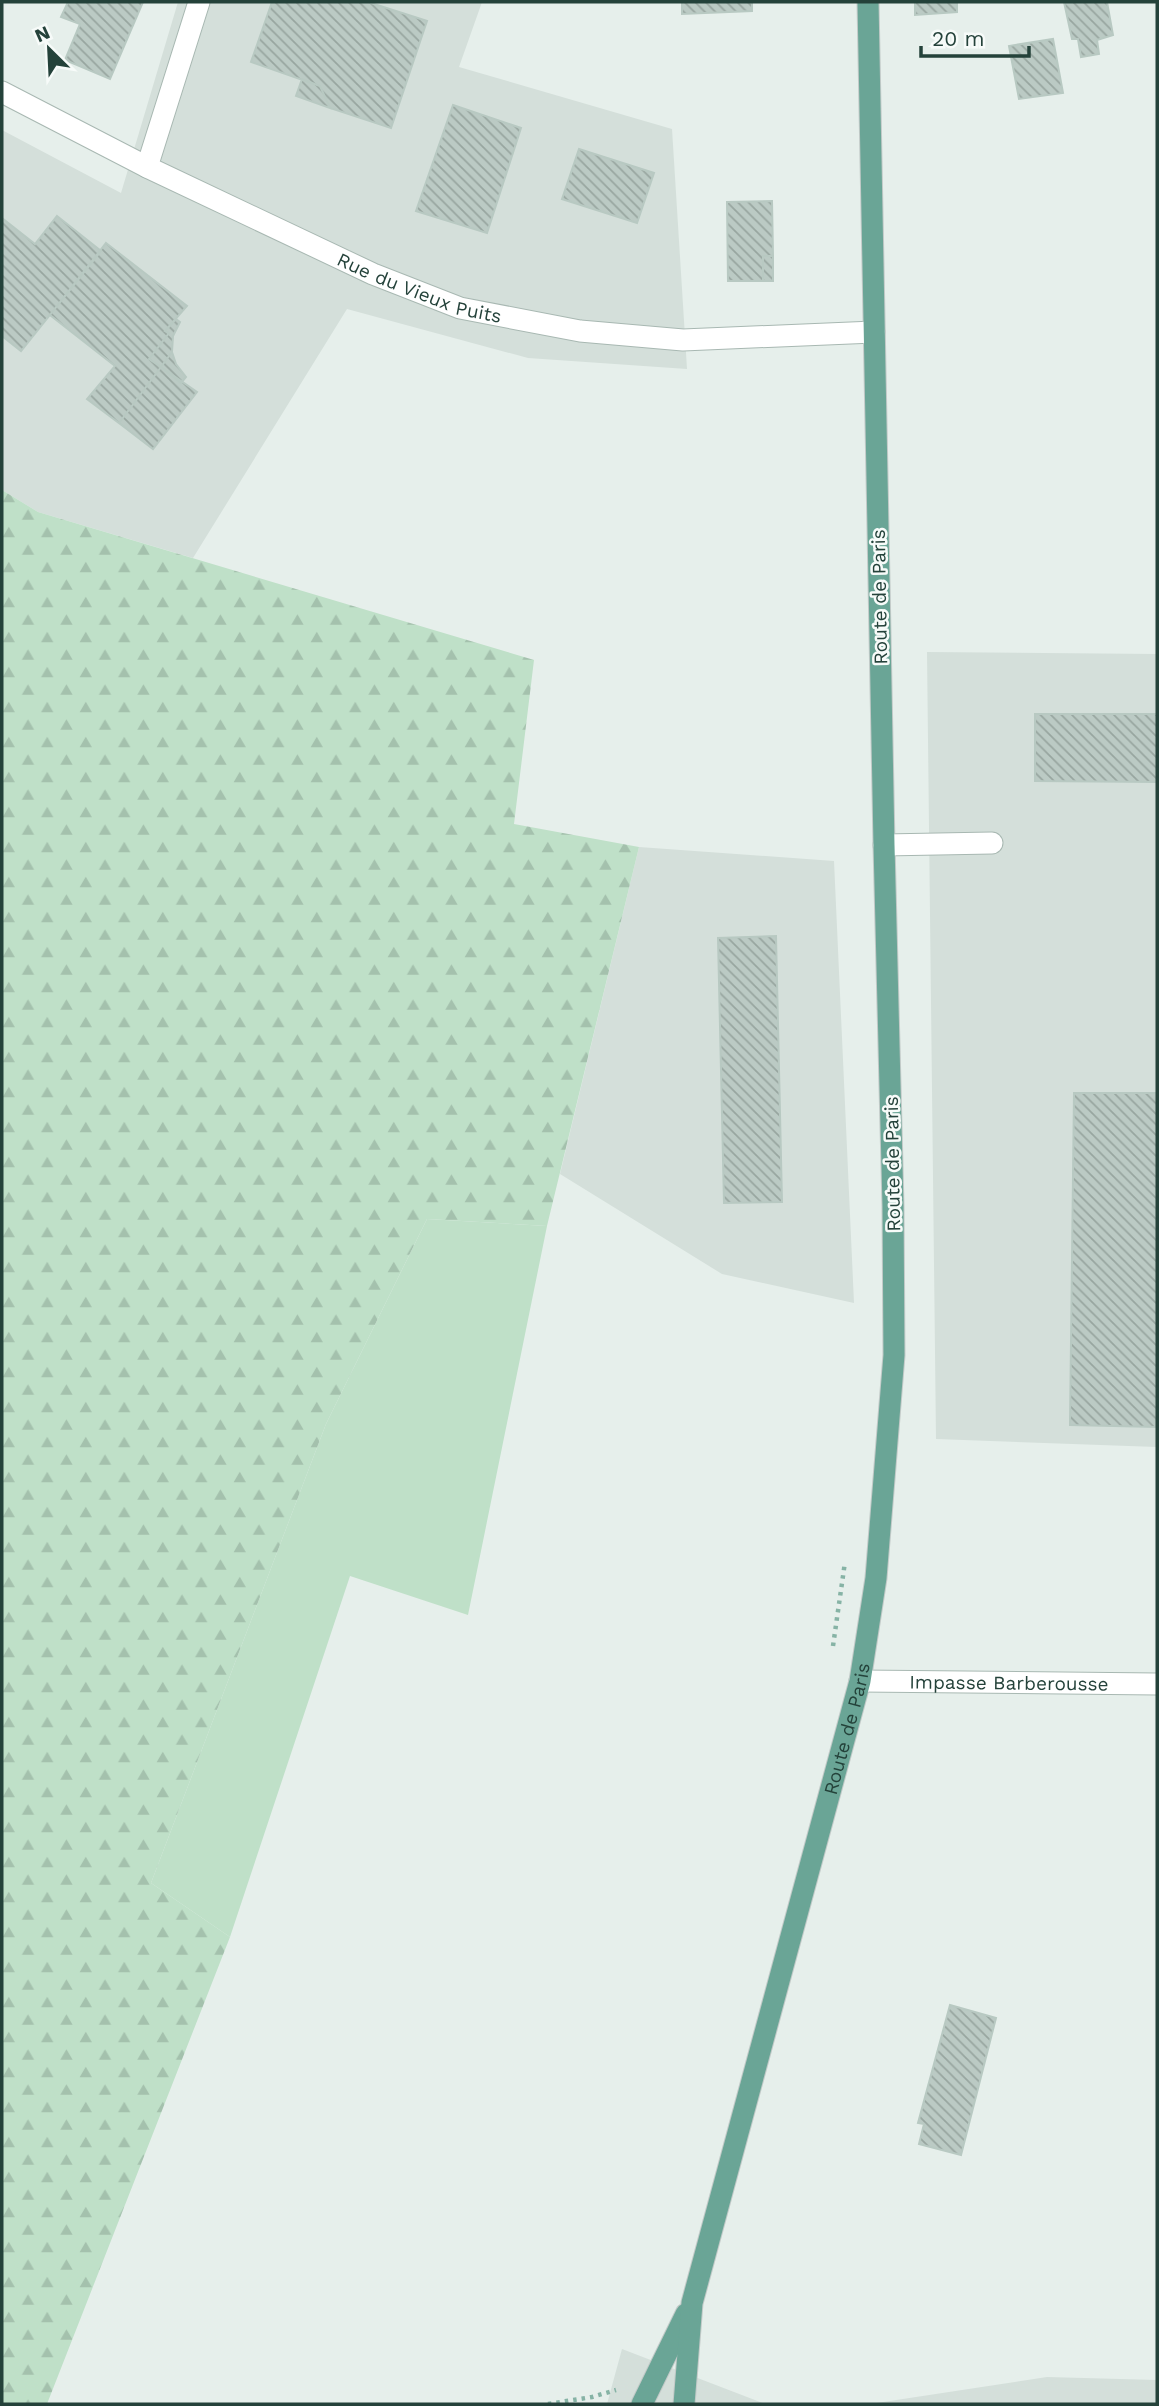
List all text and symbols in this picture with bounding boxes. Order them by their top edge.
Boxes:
north arrow [14,14,84,84]
scale bar [921,14,1030,58]
text: N [31,21,53,47]
text: 20 m [932,26,984,51]
street label: Rue du Vieux Puits [333,248,504,328]
street label: Route de Paris [867,529,892,665]
street label: Route de Paris [880,1096,905,1232]
street label: Route de Paris [819,1661,875,1797]
street label: Impasse Barberousse [909,1670,1109,1696]

